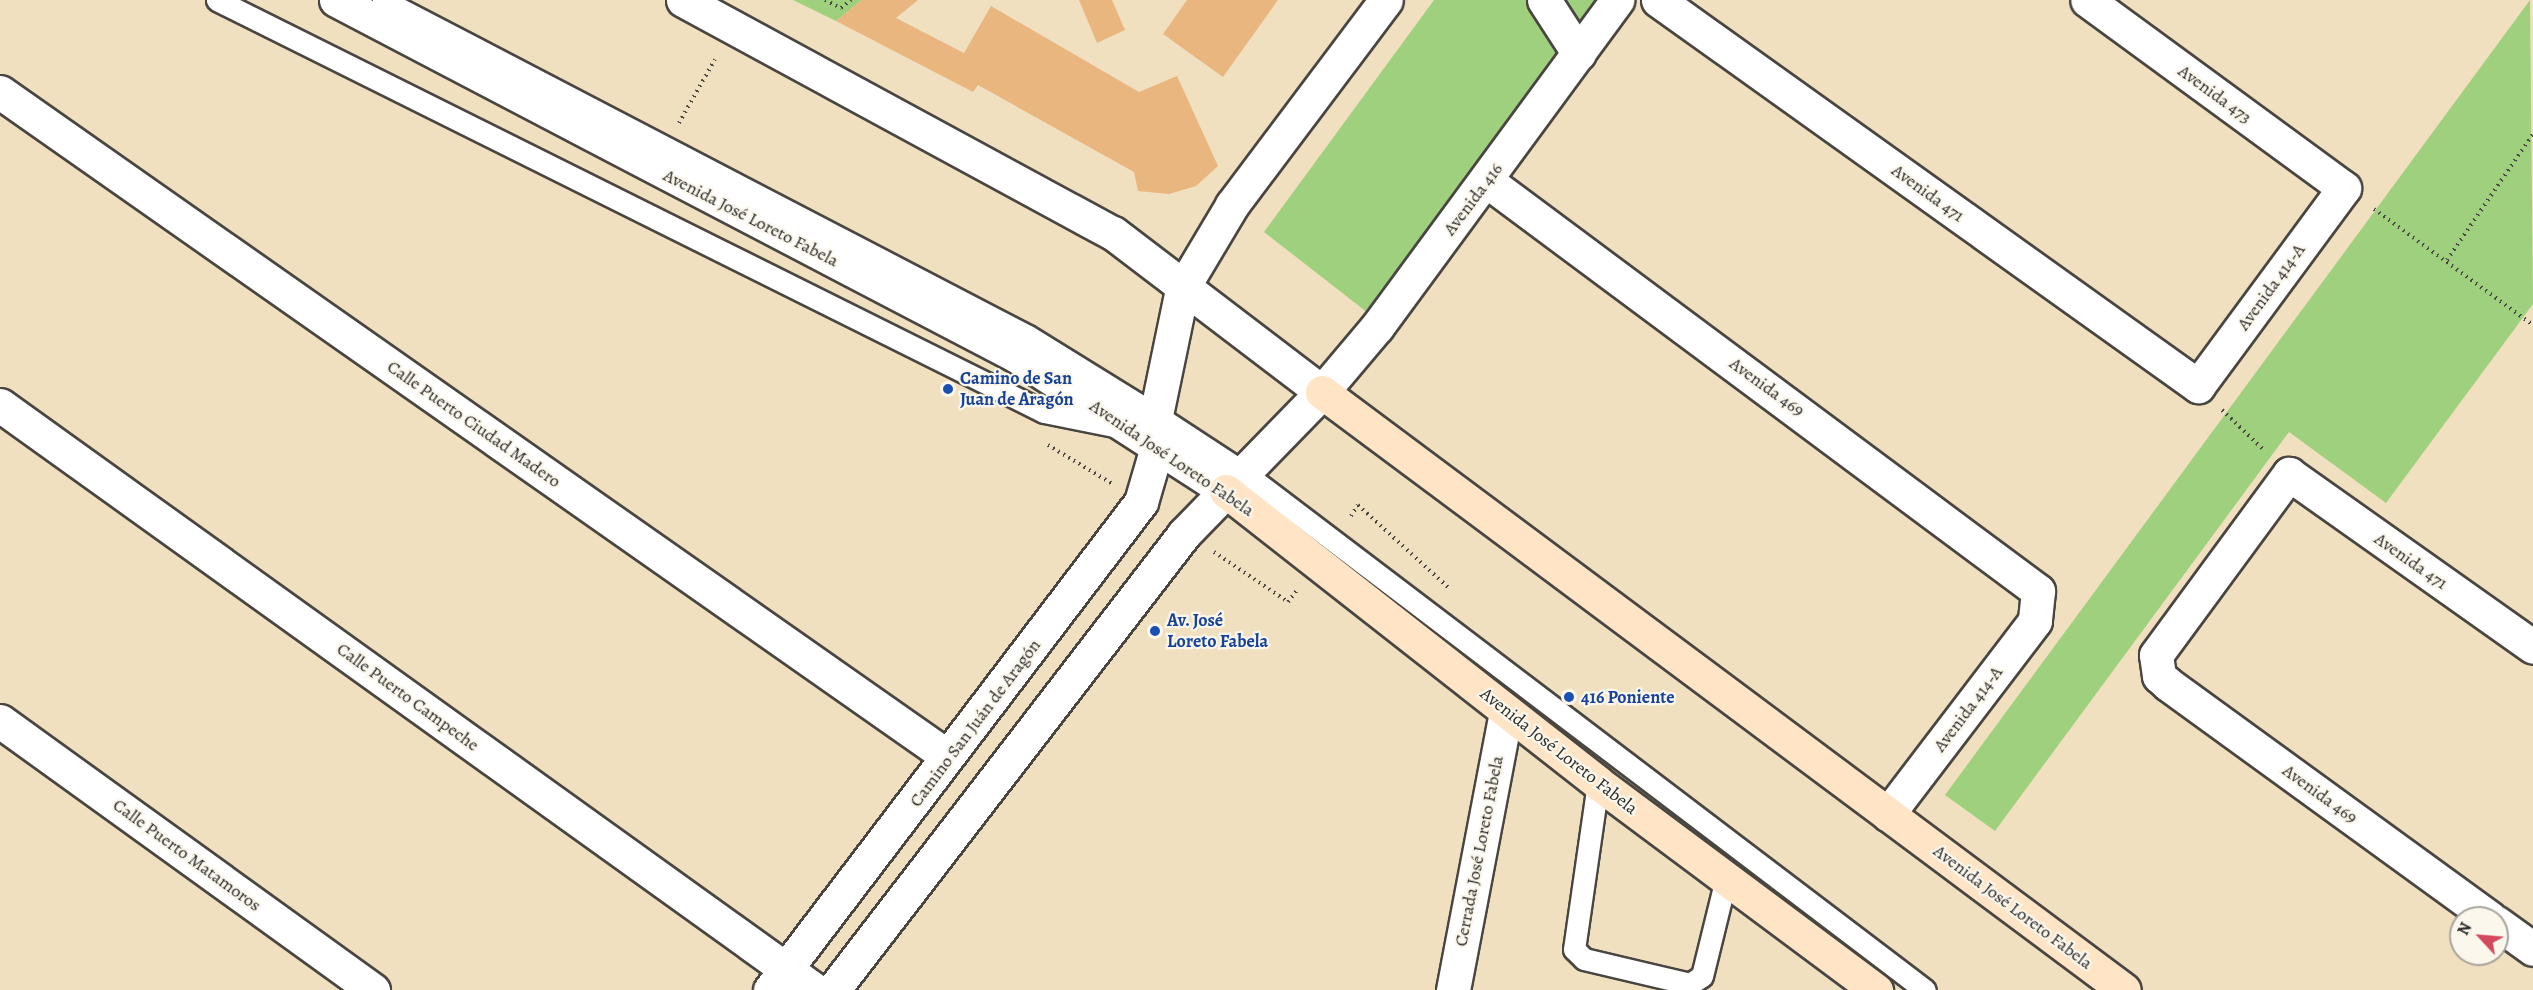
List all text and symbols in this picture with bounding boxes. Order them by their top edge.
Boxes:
street label: Avenida 473 [2174,60,2256,128]
street label: Avenida 416 [1439,159,1507,239]
street label: Avenida 471 [1888,159,1968,227]
street label: Avenida José Loreto Fabela [660,164,842,272]
street label: Avenida 414-A [2232,240,2310,334]
street label: Avenida 469 [1725,353,1809,421]
street label: Calle Puerto Ciudad Madero [383,356,565,492]
place label: Camino de San Juan de Aragón [960,368,1074,410]
marker: Camino de San Juan de Aragón [941,382,955,396]
street label: Avenida José Loreto Fabela [1086,395,1258,521]
street label: Avenida 471 [2370,528,2452,594]
place label: Av. José Loreto Fabela [1167,610,1268,652]
marker: Av. José Loreto Fabela [1148,624,1162,638]
street label: Camino San Juán de Aragón [905,635,1045,811]
street label: Calle Puerto Campeche [333,638,483,756]
street label: Avenida 414-A [1929,662,2007,756]
street label: Avenida José Loreto Fabela [1476,683,1642,819]
place label: 416 Poniente [1581,686,1675,708]
marker: 416 Poniente [1562,690,1576,704]
street label: Cerrada José Loreto Fabela [1450,754,1508,948]
street label: Avenida 469 [2278,760,2362,828]
street label: Calle Puerto Matamoros [109,794,265,916]
street label: Avenida José Loreto Fabela [1929,840,2097,974]
north arrow [2449,906,2509,966]
text: N [2452,919,2477,939]

